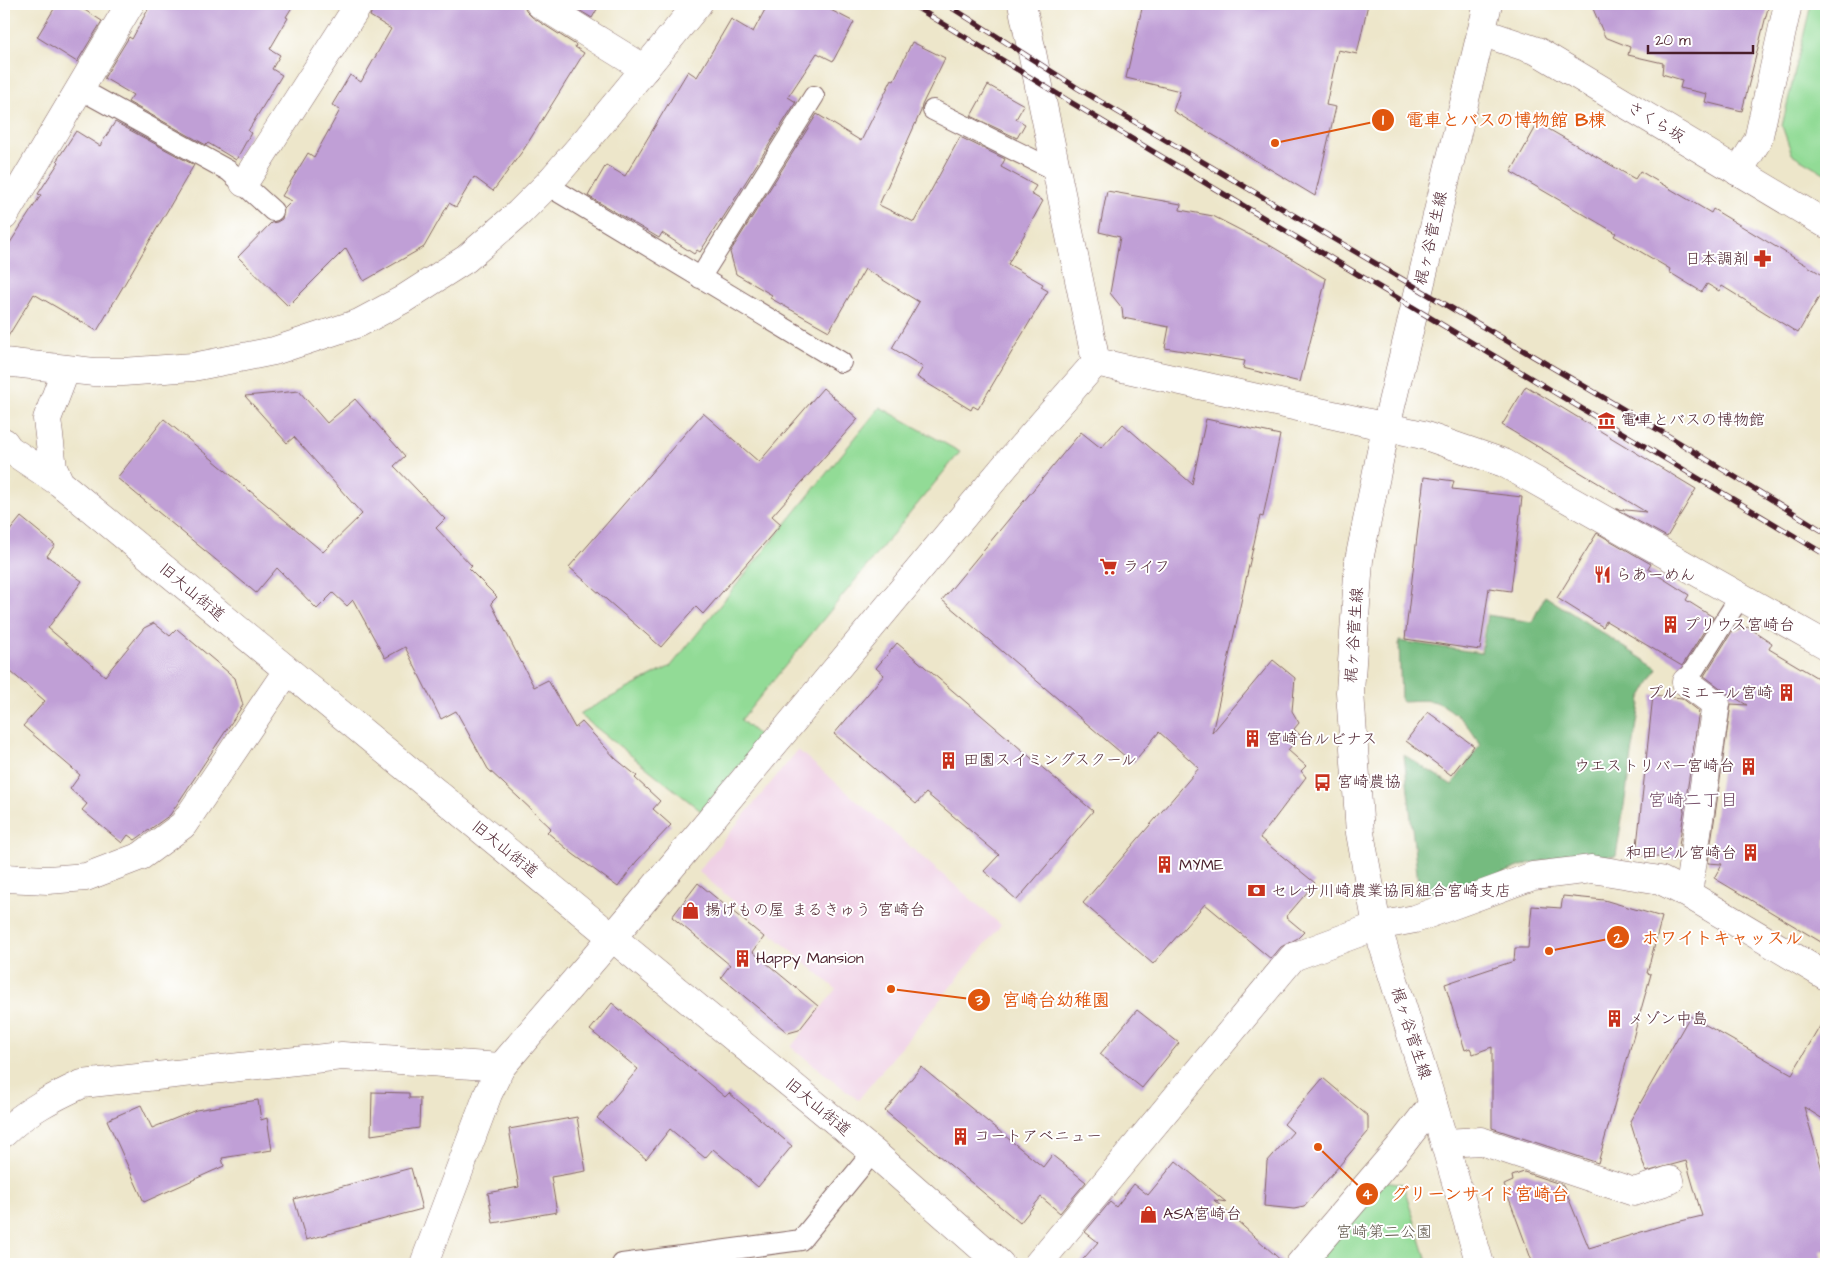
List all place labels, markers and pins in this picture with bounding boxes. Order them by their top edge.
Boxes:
callout: 電車とバスの博物館 B棟 [1371,103,1616,136]
place label: 日本調剤 [1685,248,1749,270]
pharmacy icon: 日本調剤 [1753,249,1773,269]
place label: 電車とバスの博物館 [1621,409,1765,431]
museum icon: 電車とバスの博物館 [1597,410,1617,430]
place label: ライフ [1123,556,1170,578]
supermarket icon: ライフ [1099,557,1119,577]
place label: らあーめん [1616,564,1696,586]
restaurant icon: らあーめん [1592,565,1612,585]
place label: プリウス宮崎台 [1684,614,1795,636]
building icon: プリウス宮崎台 [1660,615,1680,635]
place label: プルミエール宮崎 [1647,682,1773,704]
building icon: プルミエール宮崎 [1777,683,1797,703]
place label: 宮崎台ルビナス [1266,728,1377,750]
building icon: 宮崎台ルビナス [1242,729,1262,749]
place label: 田園スイミングスクール [963,749,1137,771]
building icon: 田園スイミングスクール [939,750,959,770]
place label: ウエストリバー宮崎台 [1574,755,1735,777]
building icon: ウエストリバー宮崎台 [1739,756,1759,776]
place label: 宮崎農協 [1337,771,1401,793]
bus stop icon: 宮崎農協 [1313,772,1333,792]
place label: 和田ビル宮崎台 [1625,842,1737,864]
building icon: 和田ビル宮崎台 [1741,843,1761,863]
place label: MYME [1179,854,1224,876]
building icon: MYME [1155,855,1175,875]
place label: セレサ川崎農業協同組合宮崎支店 [1271,880,1511,902]
bank icon: セレサ川崎農業協同組合宮崎支店 [1247,881,1267,901]
place label: 揚げもの屋 まるきゅう 宮崎台 [705,899,926,921]
shop icon: 揚げもの屋 まるきゅう 宮崎台 [681,900,701,920]
callout: ホワイトキャッスル [1606,921,1813,954]
place label: Happy Mansion [756,947,864,970]
building icon: Happy Mansion [732,948,752,968]
callout: 宮崎台幼稚園 [967,983,1120,1016]
place label: メゾン中島 [1628,1008,1708,1030]
building icon: メゾン中島 [1604,1009,1624,1029]
place label: コートアベニュー [974,1125,1102,1147]
building icon: コートアベニュー [950,1126,970,1146]
callout: グリーンサイド宮崎台 [1355,1177,1580,1210]
place label: ASA宮崎台 [1163,1203,1242,1225]
shop icon: ASA宮崎台 [1139,1204,1159,1224]

